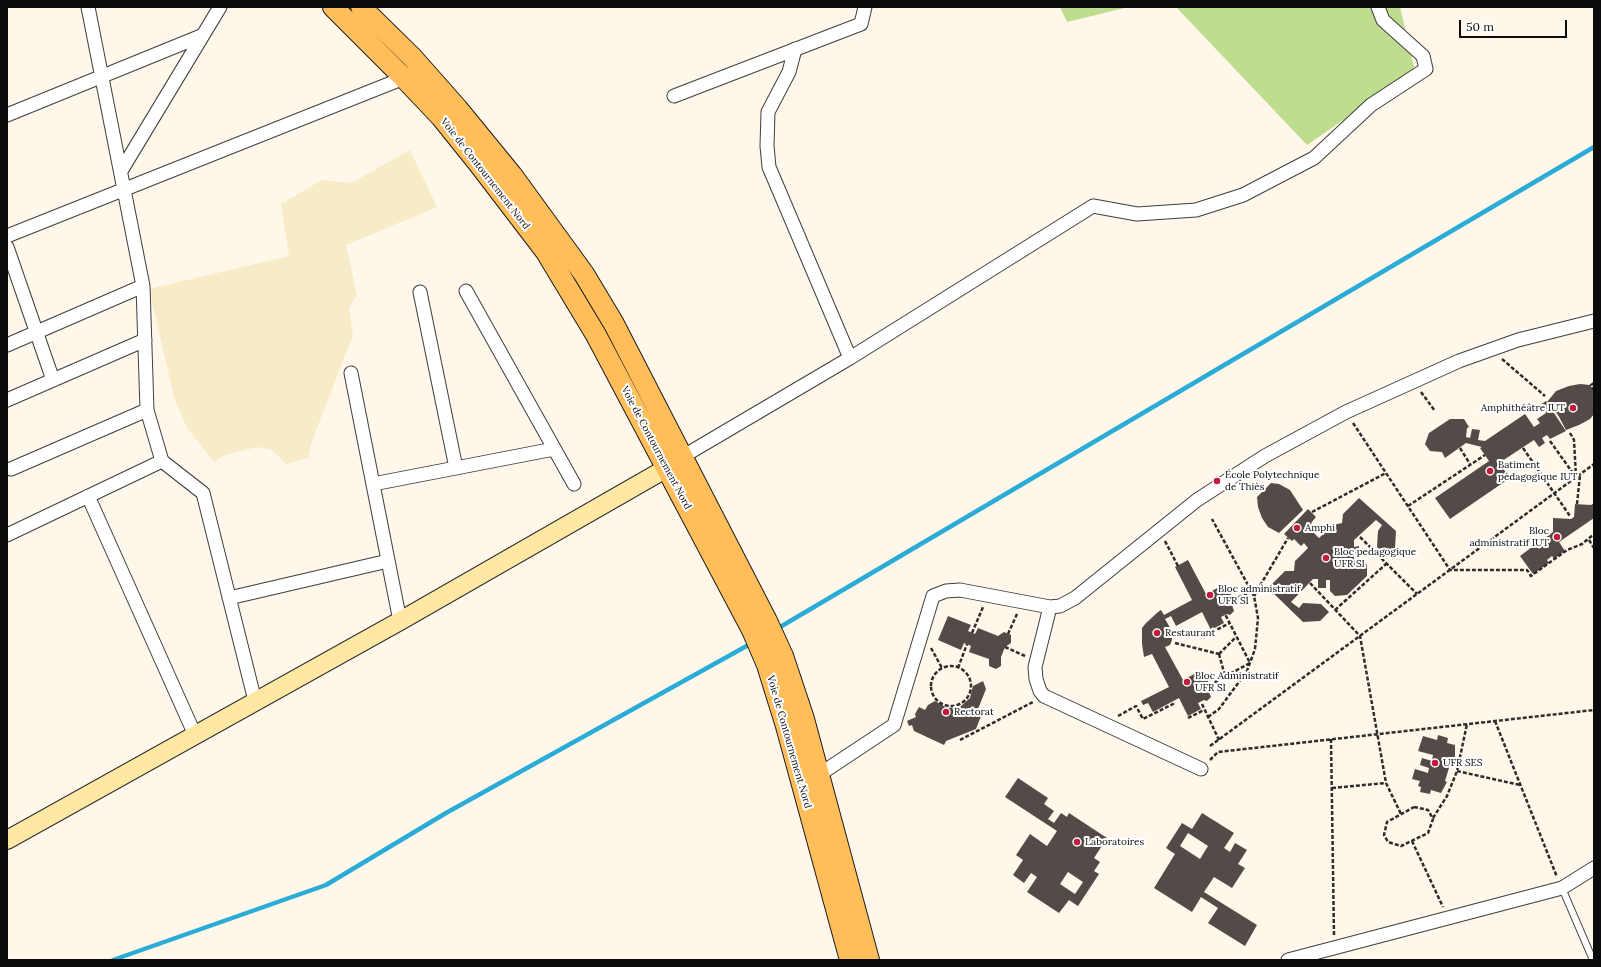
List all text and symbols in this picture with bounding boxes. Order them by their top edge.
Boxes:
scale bar [1461,12,1569,38]
text: 50 m [1466,19,1494,34]
street label: Voie de Contournement Nord [438,116,532,232]
street label: Voie de Contournement Nord [618,384,694,512]
place label: Amphithéâtre IUT [1481,402,1565,414]
marker: Amphithéâtre IUT [1568,403,1578,413]
place label: Batiment pédagogique IUT [1498,459,1577,482]
marker: Batiment pédagogique IUT [1485,466,1495,476]
place label: École Polytechnique de Thiès [1225,469,1319,492]
marker: École Polytechnique de Thiès [1212,476,1222,486]
place label: Amphi [1305,522,1335,534]
marker: Amphi [1292,523,1302,533]
place label: Bloc administratif IUT [1469,525,1549,548]
marker: Bloc administratif IUT [1552,532,1562,542]
place label: Bloc pedagogique UFR SI [1334,546,1416,570]
marker: Bloc pedagogique UFR SI [1321,553,1331,563]
place label: Bloc administratif UFR SI [1218,583,1300,606]
marker: Bloc administratif UFR SI [1205,590,1215,600]
place label: Restaurant [1165,627,1215,639]
marker: Restaurant [1152,628,1162,638]
place label: Bloc Administratif UFR SI [1195,670,1278,694]
street label: Voie de Contournement Nord [764,674,814,810]
marker: Bloc Administratif UFR SI [1182,677,1192,687]
place label: Rectorat [954,706,994,718]
marker: Rectorat [941,707,951,717]
place label: UFR SES [1443,757,1482,769]
marker: UFR SES [1430,758,1440,768]
place label: Laboratoires [1085,836,1144,848]
marker: Laboratoires [1072,837,1082,847]

